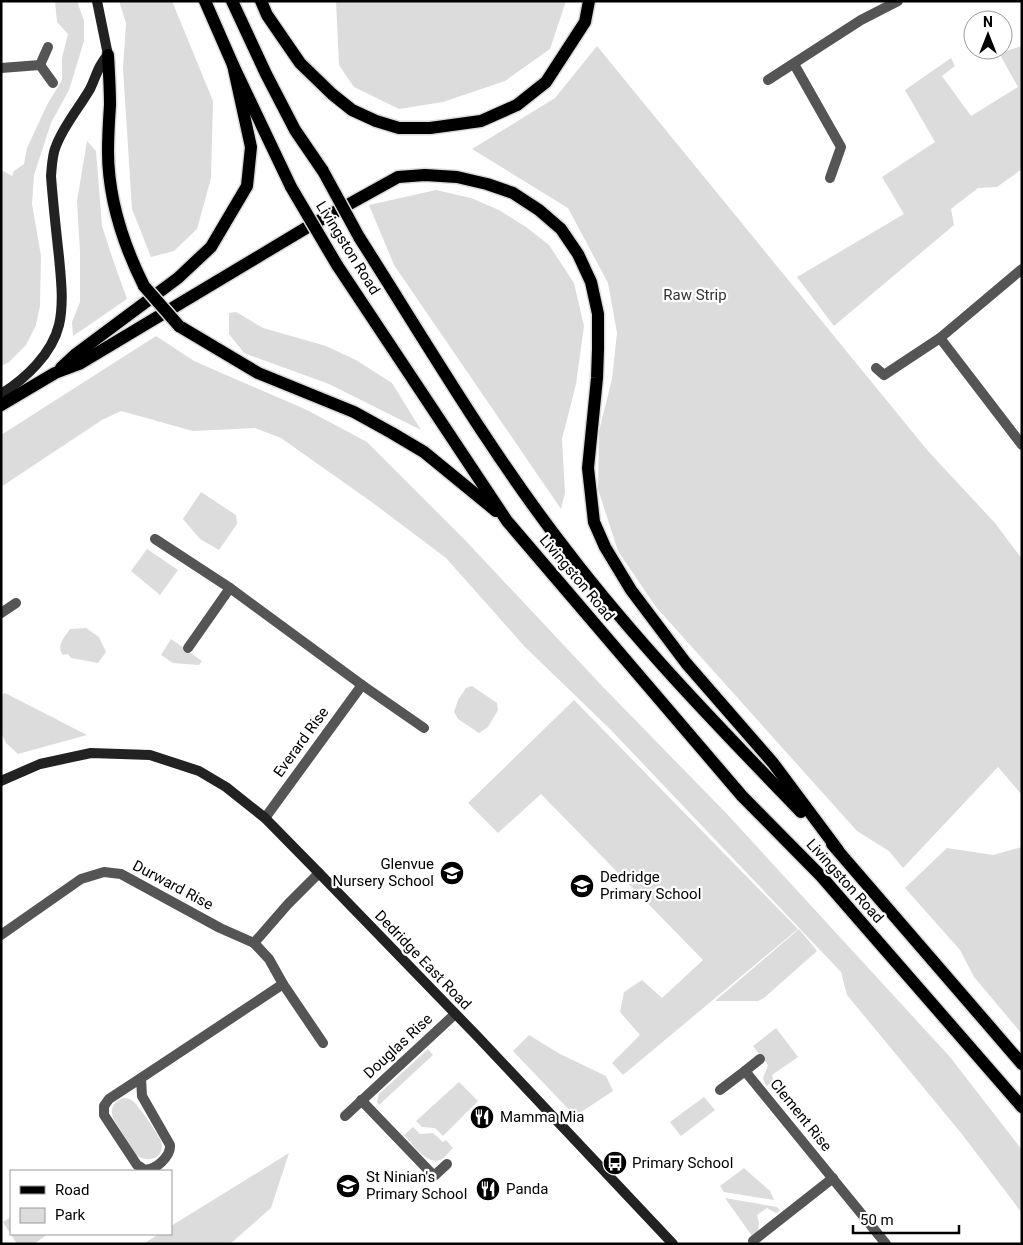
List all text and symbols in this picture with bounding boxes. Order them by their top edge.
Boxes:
north arrow [963,10,1013,60]
text: N [983,14,993,30]
street label: Livingston Road [312,198,384,298]
park label: Raw Strip [663,286,727,304]
street label: Livingston Road [536,531,618,625]
street label: Everard Rise [270,703,332,781]
street label: Livingston Road [803,835,887,927]
place label: Glenvue Nursery School [332,855,434,890]
street label: Durward Rise [130,856,216,914]
school or university icon: Glenvue Nursery School [439,860,465,886]
place label: Dedridge Primary School [600,868,701,903]
school or university icon: Dedridge Primary School [569,873,595,899]
street label: Dedridge East Road [371,907,475,1013]
street label: Douglas Rise [360,1010,436,1082]
street label: Clement Rise [766,1075,836,1155]
restaurant icon: Mamma Mia [469,1104,495,1130]
place label: Mamma Mia [500,1108,584,1126]
bus stop icon: Primary School [602,1150,628,1176]
place label: Primary School [632,1154,733,1172]
place label: St Ninian's Primary School [366,1168,467,1203]
legend [10,1170,172,1235]
school or university icon: St Ninian's Primary School [335,1173,361,1199]
restaurant icon: Panda [475,1176,501,1202]
place label: Panda [506,1180,548,1198]
text: Road [55,1181,89,1199]
scale bar [853,1202,959,1234]
text: Park [55,1206,86,1224]
text: 50 m [860,1211,894,1229]

